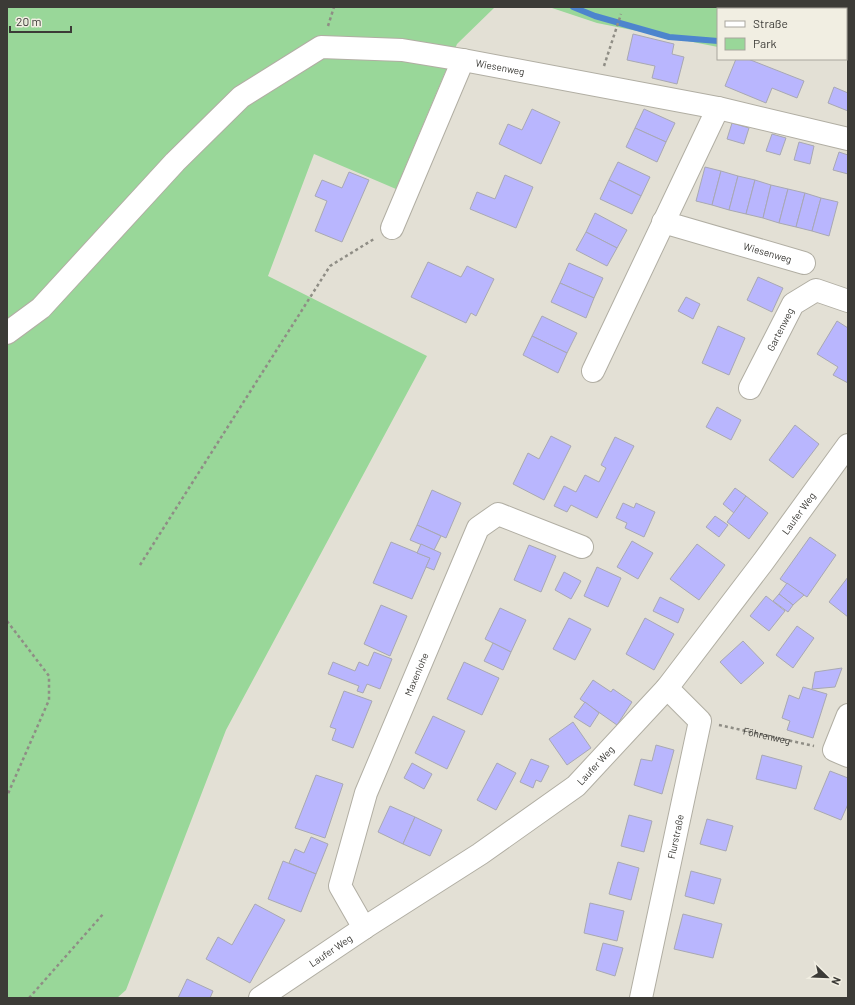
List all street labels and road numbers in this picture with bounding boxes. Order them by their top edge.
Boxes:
street label: Wiesenweg [475,56,526,77]
street label: Wiesenweg [742,240,793,265]
street label: Gartenweg [764,306,796,353]
street label: Laufer Weg [779,490,818,537]
street label: Maxenlohe [402,651,431,698]
street label: Föhrenweg [742,725,792,747]
street label: Laufer Weg [574,743,616,787]
street label: Flurstraße [665,813,686,860]
street label: Laufer Weg [307,932,354,969]

